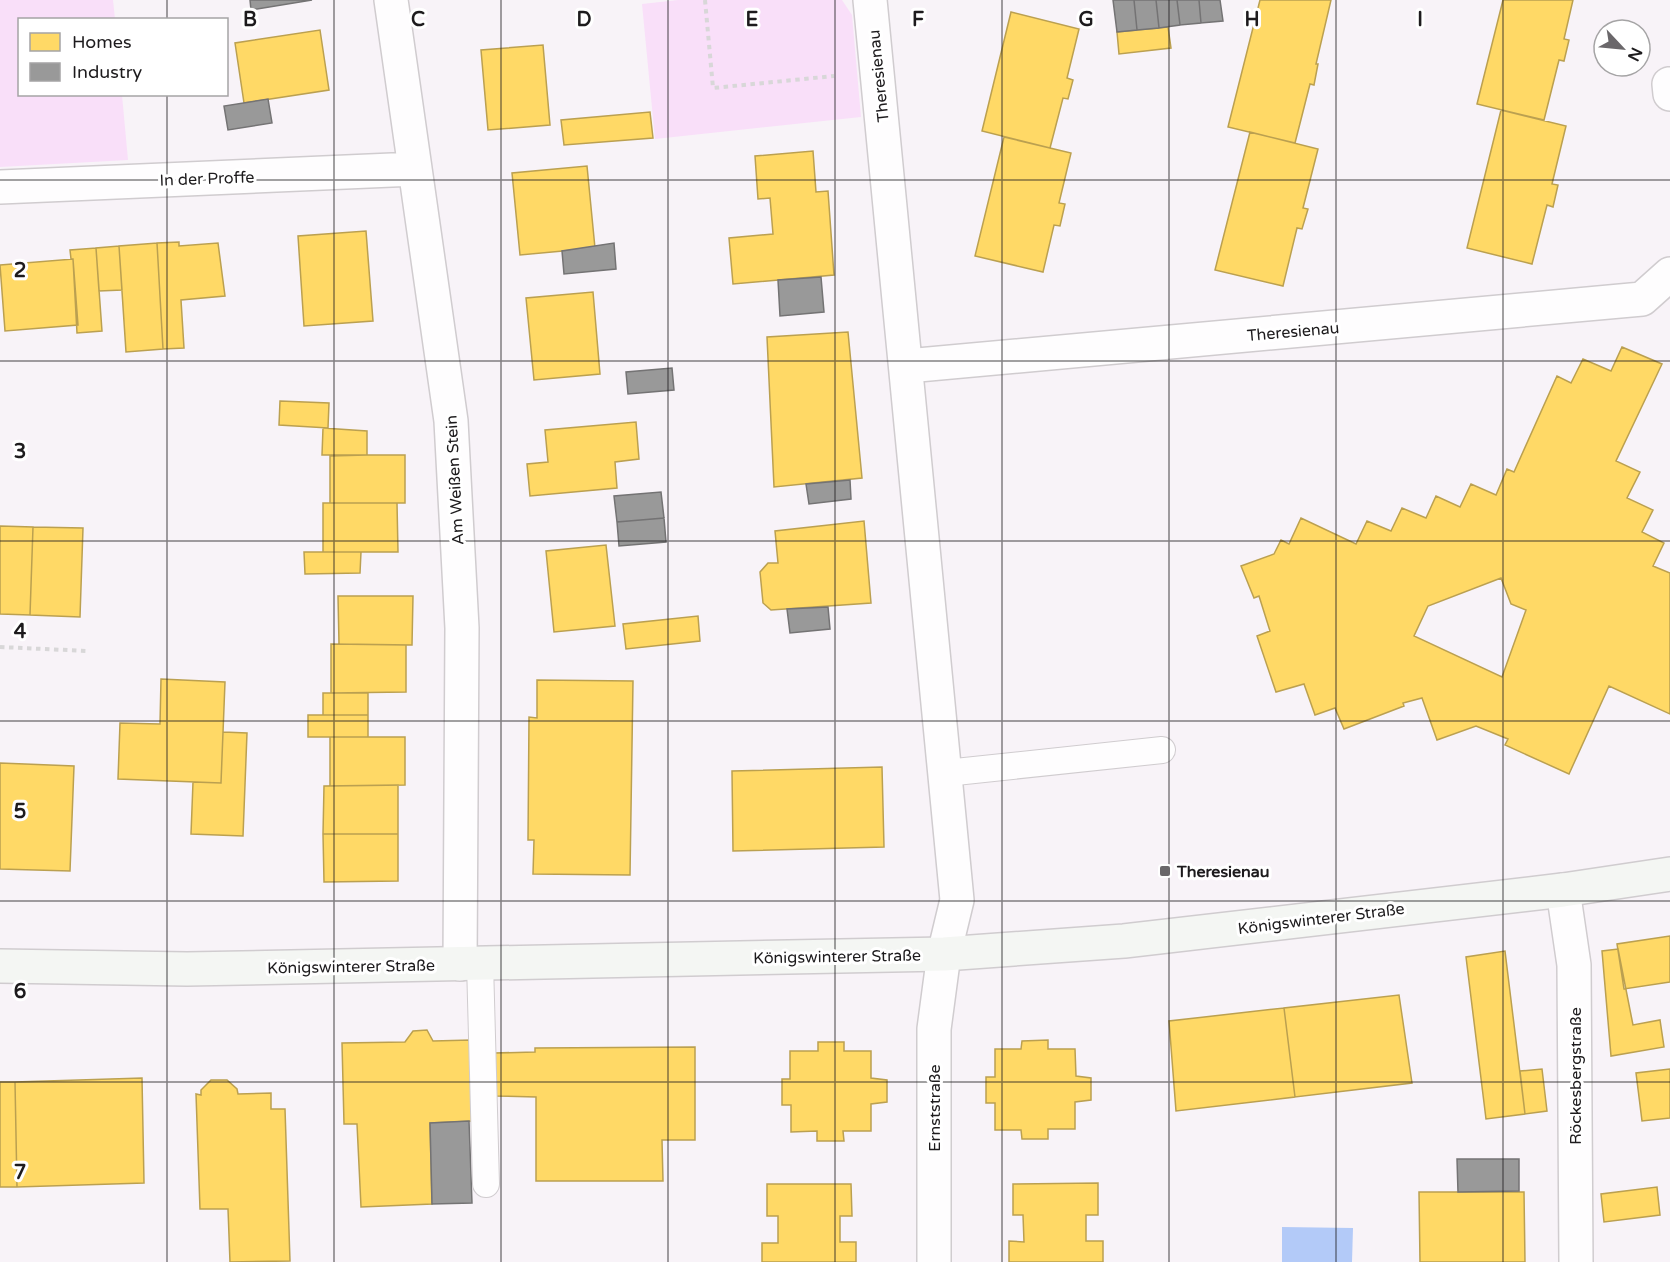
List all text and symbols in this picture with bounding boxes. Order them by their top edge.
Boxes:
text: B [243,8,257,32]
text: C [411,8,425,32]
text: D [576,8,592,32]
text: E [746,8,759,32]
text: F [912,8,924,32]
text: G [1078,8,1094,32]
text: H [1244,8,1260,32]
text: I [1417,8,1423,32]
legend [18,18,228,96]
north arrow [1592,18,1652,78]
street label: Theresienau [864,29,894,123]
text: Homes [72,31,132,53]
text: N [1623,44,1646,64]
text: Industry [72,61,143,83]
street label: In der Proffe [159,167,255,191]
text: 2 [14,259,26,283]
street label: Theresienau [1246,318,1340,346]
street label: Am Weißen Stein [442,414,468,545]
text: 3 [14,440,26,464]
text: 4 [14,620,27,644]
text: 5 [14,800,26,824]
place label: Theresienau [1176,862,1270,882]
marker: Theresienau [1158,864,1172,878]
street label: Königswinterer Straße [1237,899,1406,939]
street label: Königswinterer Straße [753,946,921,968]
street label: Königswinterer Straße [267,956,435,978]
text: 6 [14,980,26,1004]
street label: Röckesbergstraße [1566,1007,1586,1145]
street label: Ernststraße [925,1064,945,1152]
text: 7 [14,1161,26,1185]

